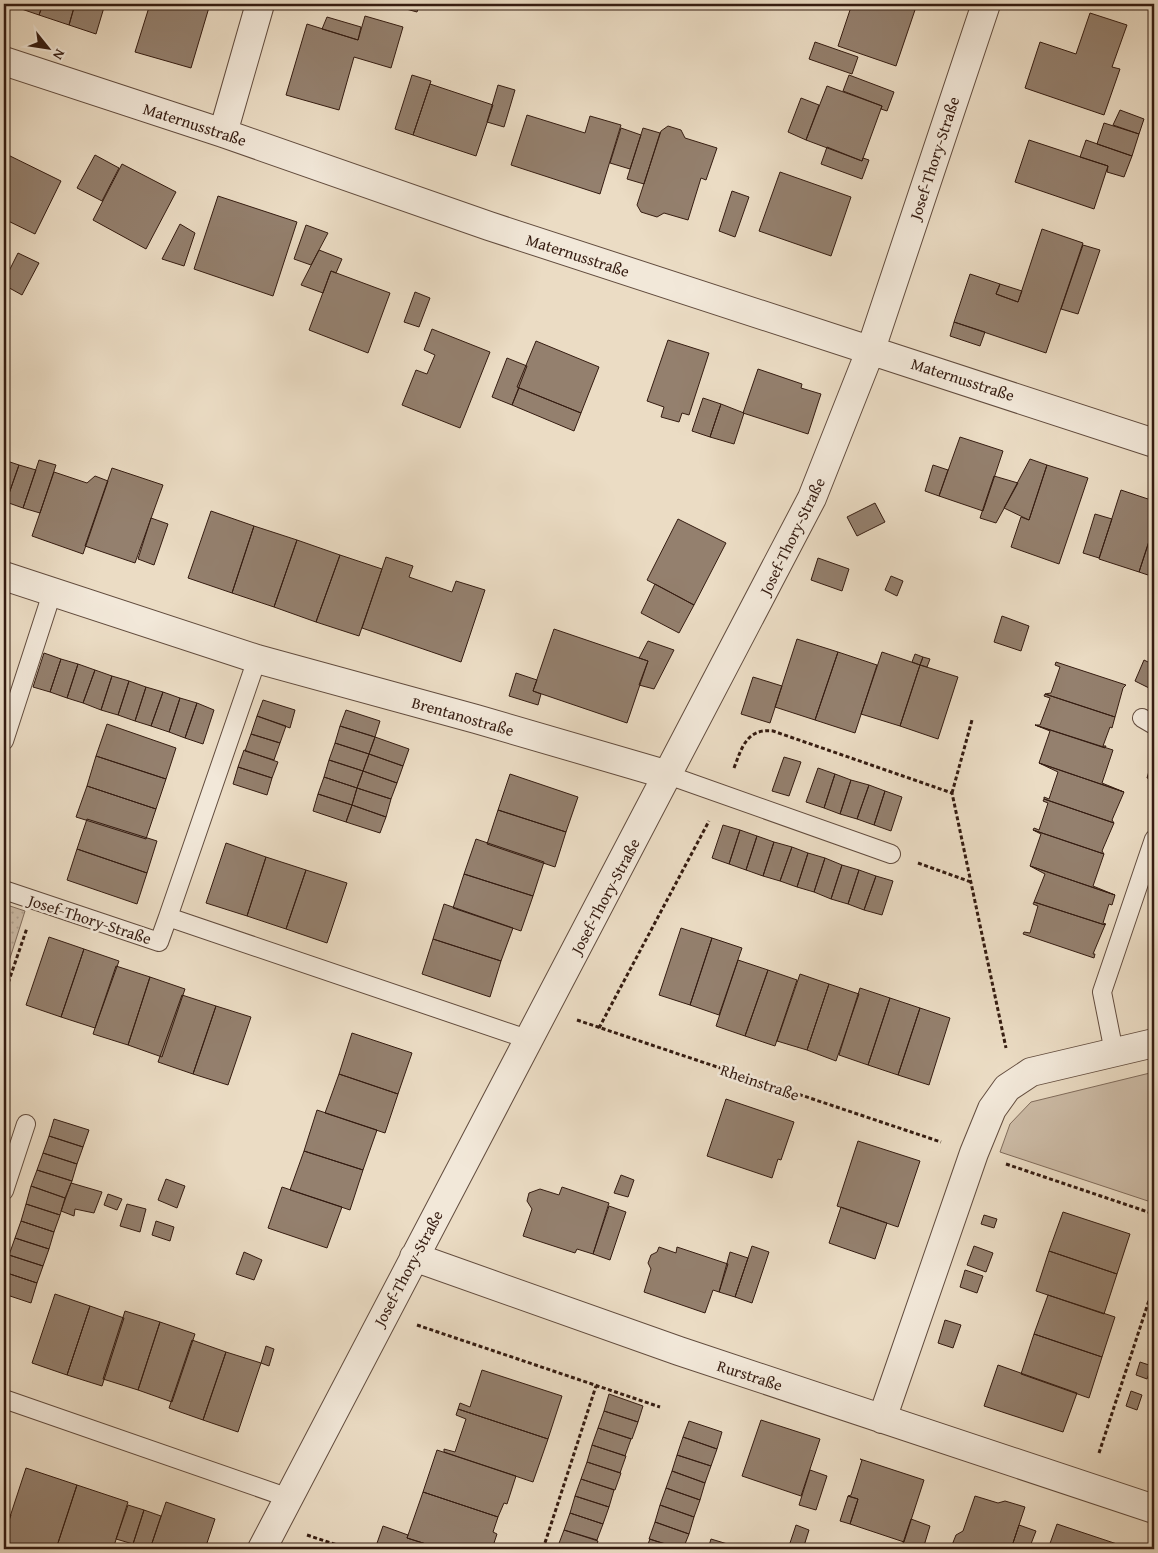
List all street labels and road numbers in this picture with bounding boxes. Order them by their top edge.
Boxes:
street label: Josef-Thory-Straße [902,93,965,225]
street label: Maternusstraße [140,96,250,152]
street label: Maternusstraße [523,227,633,283]
street label: Maternusstraße [908,351,1018,407]
street label: Josef-Thory-Straße [752,473,831,601]
street label: Brentanostraße [409,690,517,742]
street label: Josef-Thory-Straße [563,834,646,960]
street label: Josef-Thory-Straße [23,887,155,950]
street label: Rheinstraße [717,1057,803,1107]
street label: Josef-Thory-Straße [366,1206,449,1332]
street label: Rurstraße [714,1353,786,1397]

